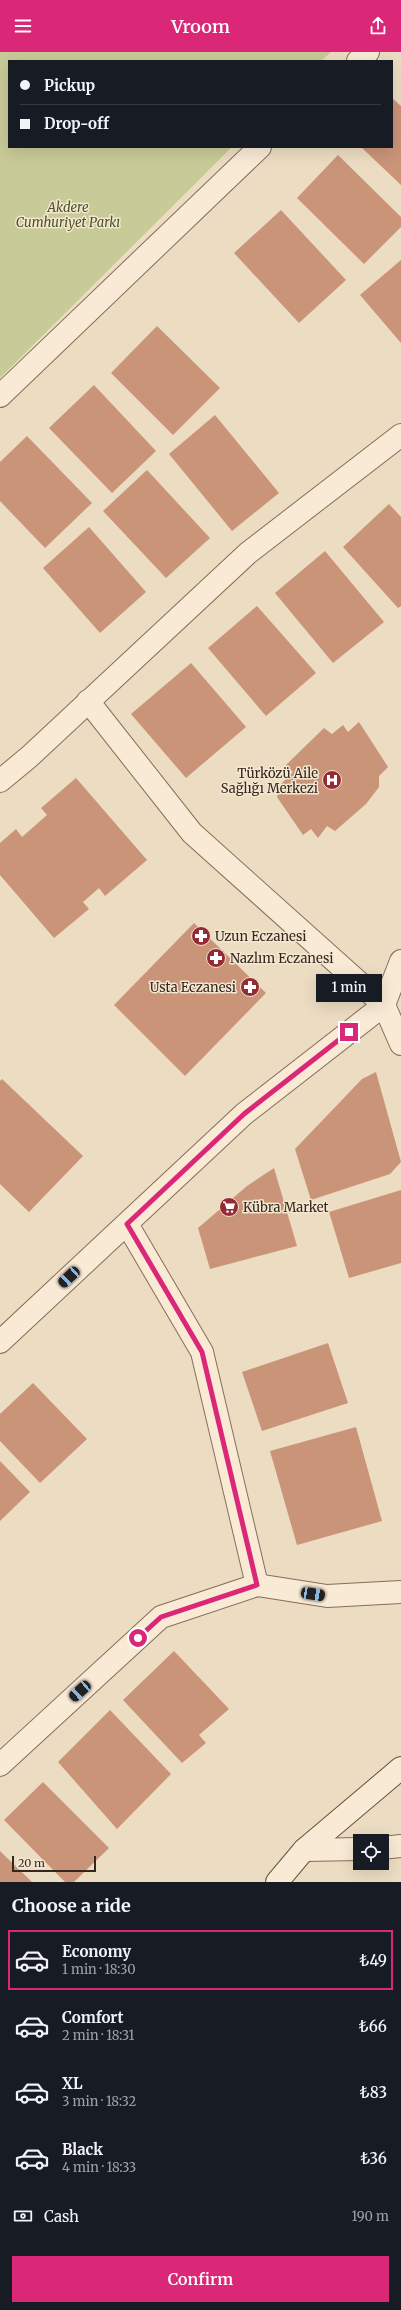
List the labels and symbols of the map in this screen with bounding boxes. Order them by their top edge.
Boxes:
park label: Akdere Cumhuriyet Parkı [16,199,120,231]
place label: Türközü Aile Sağlığı Merkezi [221,765,318,797]
hospital icon: Türközü Aile Sağlığı Merkezi [321,769,343,791]
pharmacy icon: Uzun Eczanesi [190,925,212,947]
place label: Uzun Eczanesi [215,928,306,945]
pharmacy icon: Nazlım Eczanesi [205,947,227,969]
place label: Nazlım Eczanesi [230,950,333,967]
callout: 1 min [316,974,382,1002]
pharmacy icon: Usta Eczanesi [239,976,261,998]
place label: Usta Eczanesi [150,979,236,996]
route end [340,1023,358,1041]
supermarket icon: Kübra Market [218,1196,240,1218]
place label: Kübra Market [243,1199,329,1216]
car [56,1264,82,1290]
car [300,1586,326,1602]
route start [129,1629,147,1647]
car [67,1679,93,1703]
scale bar [12,1854,96,1873]

